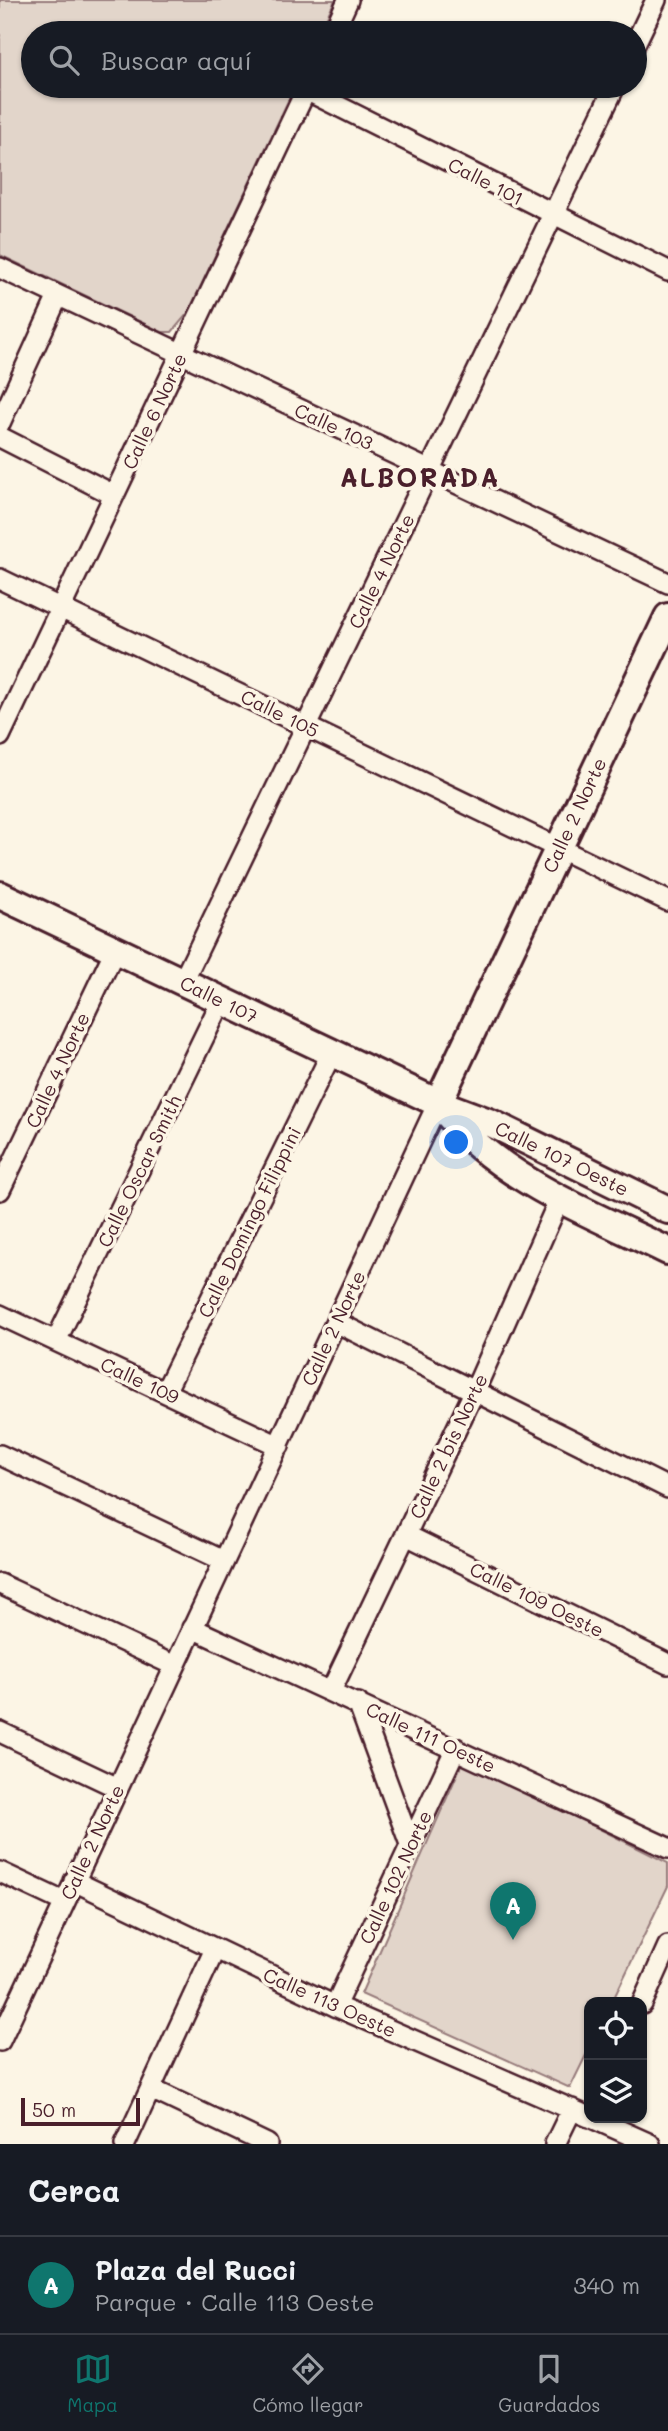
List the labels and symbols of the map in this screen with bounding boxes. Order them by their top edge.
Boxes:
street label: Calle 101 [444,151,528,211]
street label: Calle 6 Norte [116,349,192,473]
street label: Calle 103 [291,397,377,455]
district label: ALBORADA [340,460,500,494]
street label: Calle 4 Norte [342,509,420,633]
street label: Calle 105 [237,683,323,743]
street label: Calle 2 Norte [536,753,612,877]
street label: Calle 107 [176,969,262,1029]
street label: Calle 4 Norte [19,1008,95,1132]
street label: Calle Oscar Smith [91,1091,187,1251]
street label: Calle 107 Oeste [491,1115,633,1201]
street label: Calle Domingo Filippini [192,1122,306,1322]
your location [439,1125,473,1159]
street label: Calle 2 Norte [295,1266,371,1390]
street label: Calle 109 [97,1351,183,1409]
street label: Calle 2 bis Norte [403,1369,493,1523]
street label: Calle 109 Oeste [466,1556,608,1642]
street label: Calle 111 Oeste [362,1696,500,1778]
street label: Calle 2 Norte [54,1780,130,1904]
street label: Calle 102 Norte [353,1806,437,1948]
pin: A [490,1882,536,1940]
street label: Calle 113 Oeste [260,1961,400,2043]
scale bar [21,2095,140,2127]

